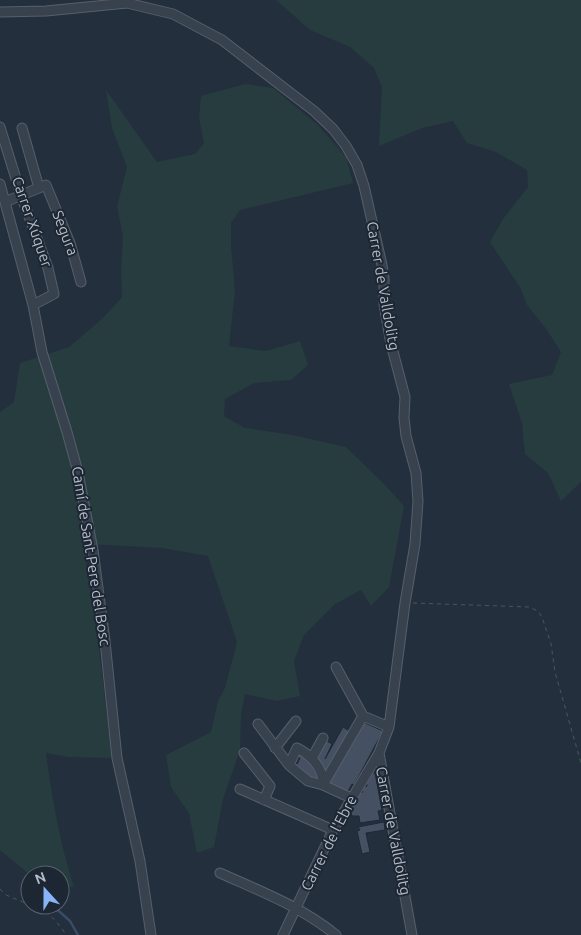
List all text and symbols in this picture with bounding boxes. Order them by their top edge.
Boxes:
street label: Carrer Xúquer [9,174,56,270]
street label: Segura [49,208,82,258]
street label: Carrer de Valldolitg [364,220,403,352]
street label: Camí de Sant Pere del Bosc [69,465,114,647]
street label: Carrer de Valldolitg [373,765,414,897]
street label: Carrer de l'Ebre [297,792,360,893]
north arrow [20,865,70,915]
text: N [33,869,48,887]

